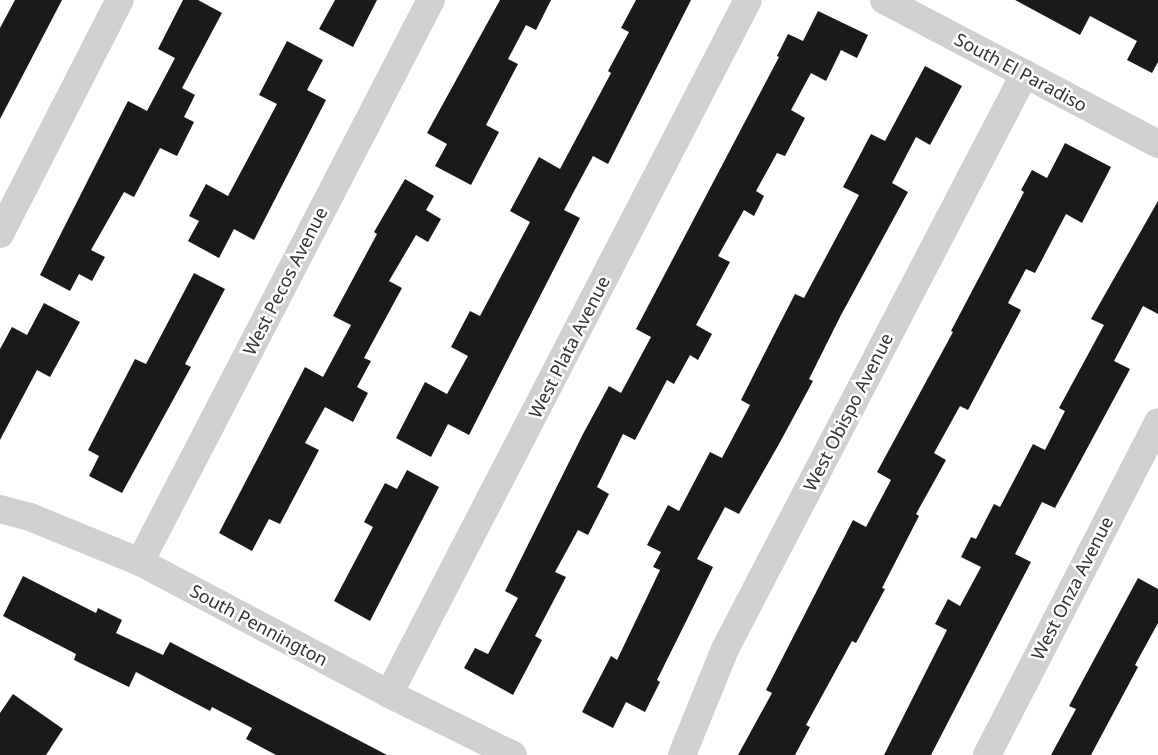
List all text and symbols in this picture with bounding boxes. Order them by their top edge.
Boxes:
street label: South El Paradiso [951,28,1091,116]
street label: West Pecos Avenue [238,203,332,359]
street label: West Plata Avenue [524,272,614,422]
street label: West Obispo Avenue [799,329,897,495]
street label: West Onza Avenue [1027,513,1117,663]
street label: South Pennington [186,580,332,670]

